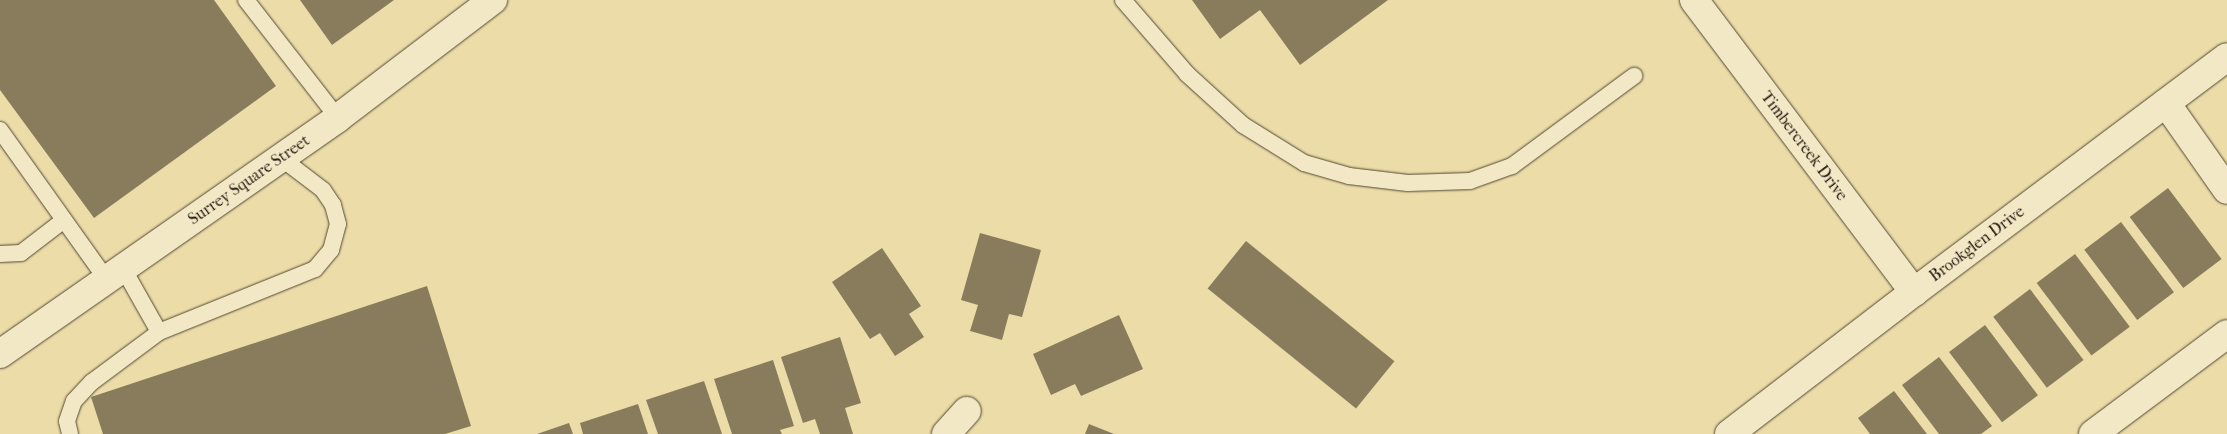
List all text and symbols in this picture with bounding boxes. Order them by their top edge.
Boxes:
street label: Timbercreek Drive [1757,88,1851,204]
street label: Surrey Square Street [185,131,313,229]
street label: Brookglen Drive [1926,202,2028,286]

